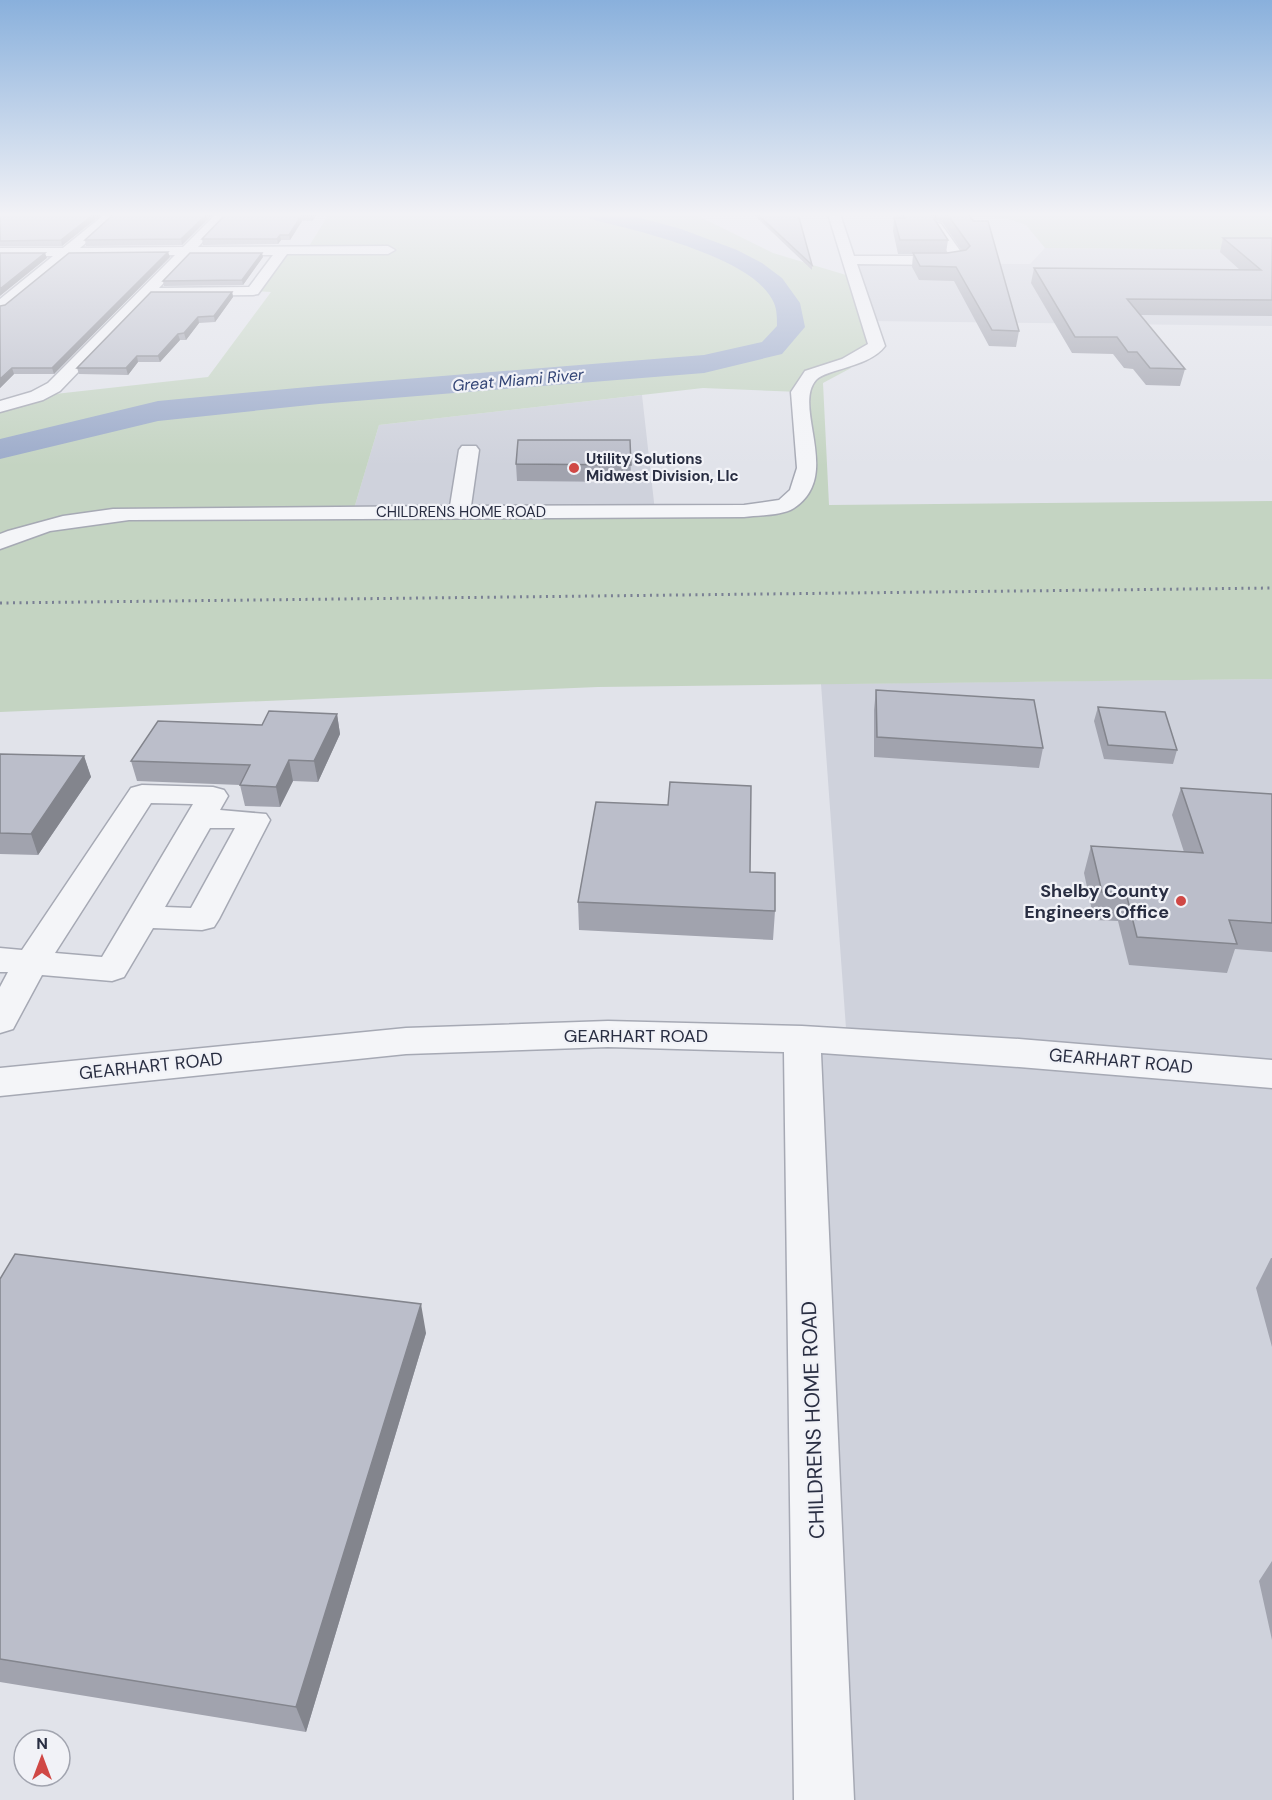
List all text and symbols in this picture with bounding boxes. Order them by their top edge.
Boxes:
water label: Great Miami River [451,364,586,396]
place label: Utility Solutions Midwest Division, Llc [586,449,739,486]
marker: Utility Solutions Midwest Division, Llc [567,461,581,475]
street label: CHILDRENS HOME ROAD [376,502,546,522]
place label: Shelby County Engineers Office [1024,879,1169,924]
marker: Shelby County Engineers Office [1174,894,1188,908]
street label: GEARHART ROAD [564,1024,708,1048]
street label: GEARHART ROAD [1048,1043,1194,1079]
street label: GEARHART ROAD [78,1047,224,1085]
street label: CHILDRENS HOME ROAD [795,1301,831,1539]
north arrow [12,1728,72,1788]
text: N [36,1733,48,1754]

